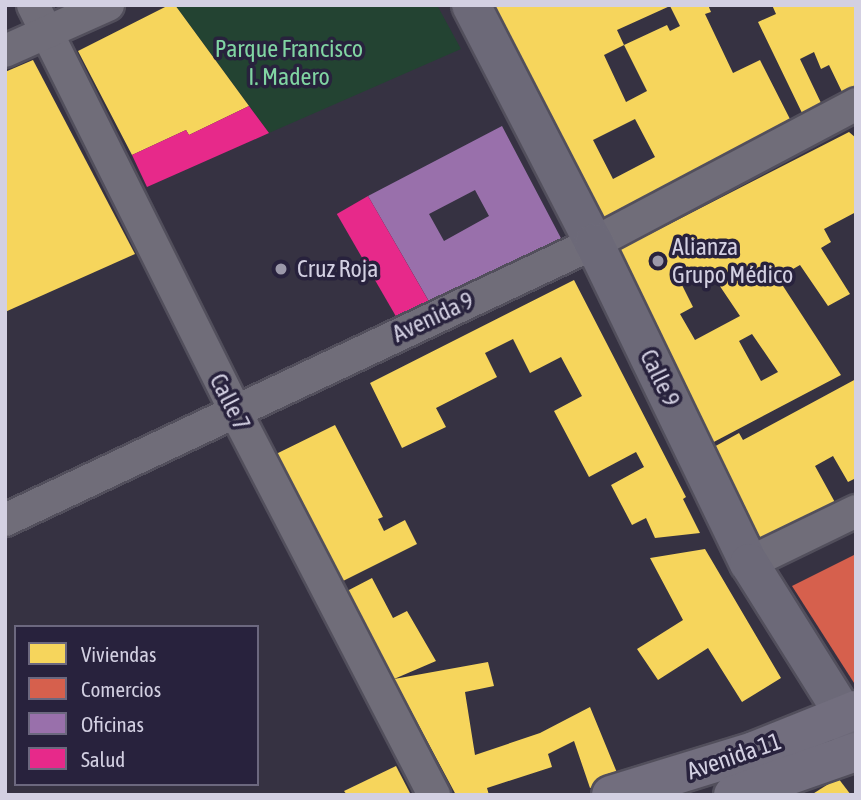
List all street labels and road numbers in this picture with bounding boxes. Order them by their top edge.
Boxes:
street label: Avenida 9 [388,286,478,348]
street label: Calle 9 [634,345,686,411]
street label: Calle 7 [204,369,256,435]
street label: Avenida 11 [683,726,785,786]

